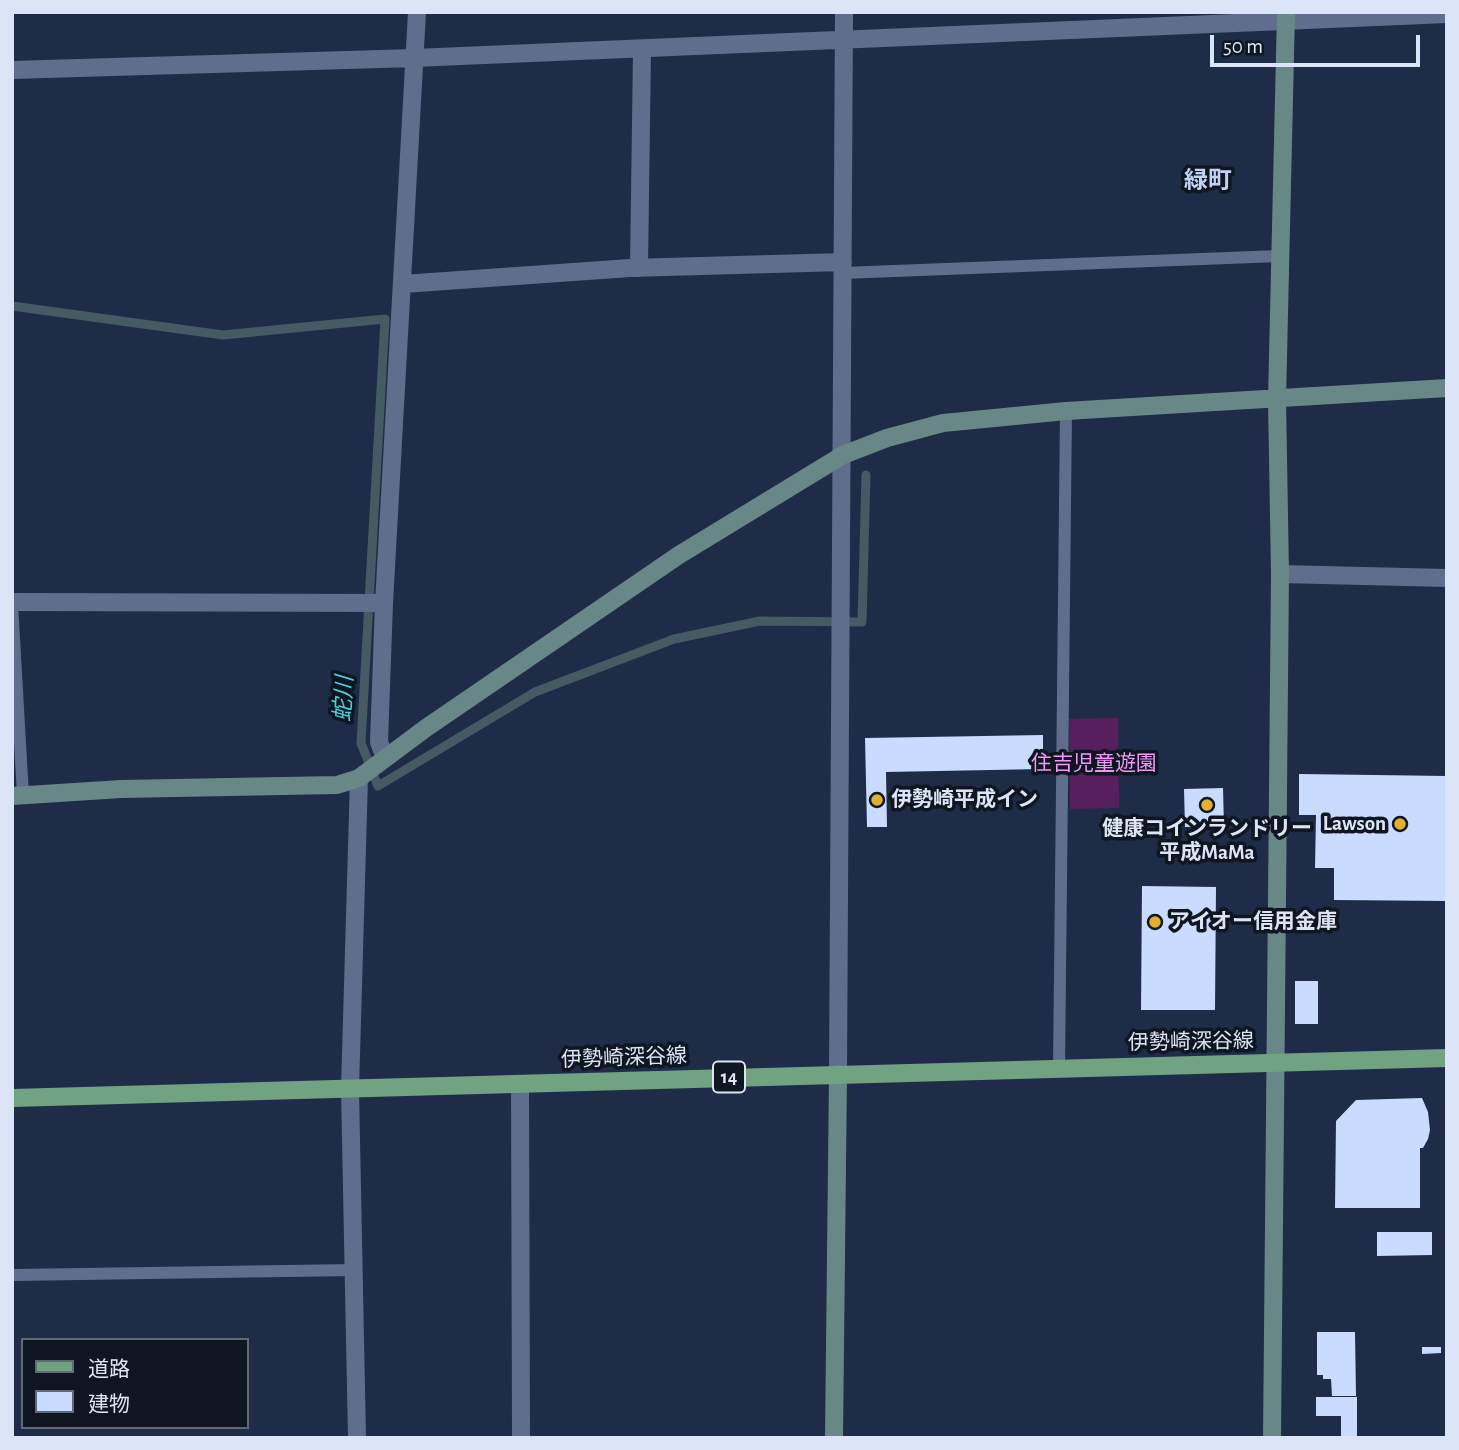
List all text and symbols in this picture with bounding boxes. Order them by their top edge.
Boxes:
scale bar [1214,21,1424,65]
text: 50 m [1223,36,1263,57]
district label: 緑町 [1184,167,1232,195]
water label: 蛇川 [329,675,359,723]
park label: 住吉児童遊園 [1031,751,1157,777]
place label: 伊勢崎平成イン [891,787,1038,813]
marker: 伊勢崎平成イン [869,792,885,808]
marker: 健康コインランドリー 平成MaMa [1199,797,1215,813]
place label: Lawson [1323,811,1386,837]
place label: 健康コインランドリー 平成MaMa [1102,816,1312,866]
marker: Lawson [1392,816,1408,832]
place label: アイオー信用金庫 [1169,909,1337,935]
marker: アイオー信用金庫 [1147,914,1163,930]
street label: 伊勢崎深谷線 [1128,1028,1254,1056]
street label: 伊勢崎深谷線 [561,1043,687,1073]
road number: 14 [713,1062,745,1092]
legend [21,1338,248,1429]
text: 道路 [88,1359,130,1380]
text: 建物 [88,1394,130,1415]

